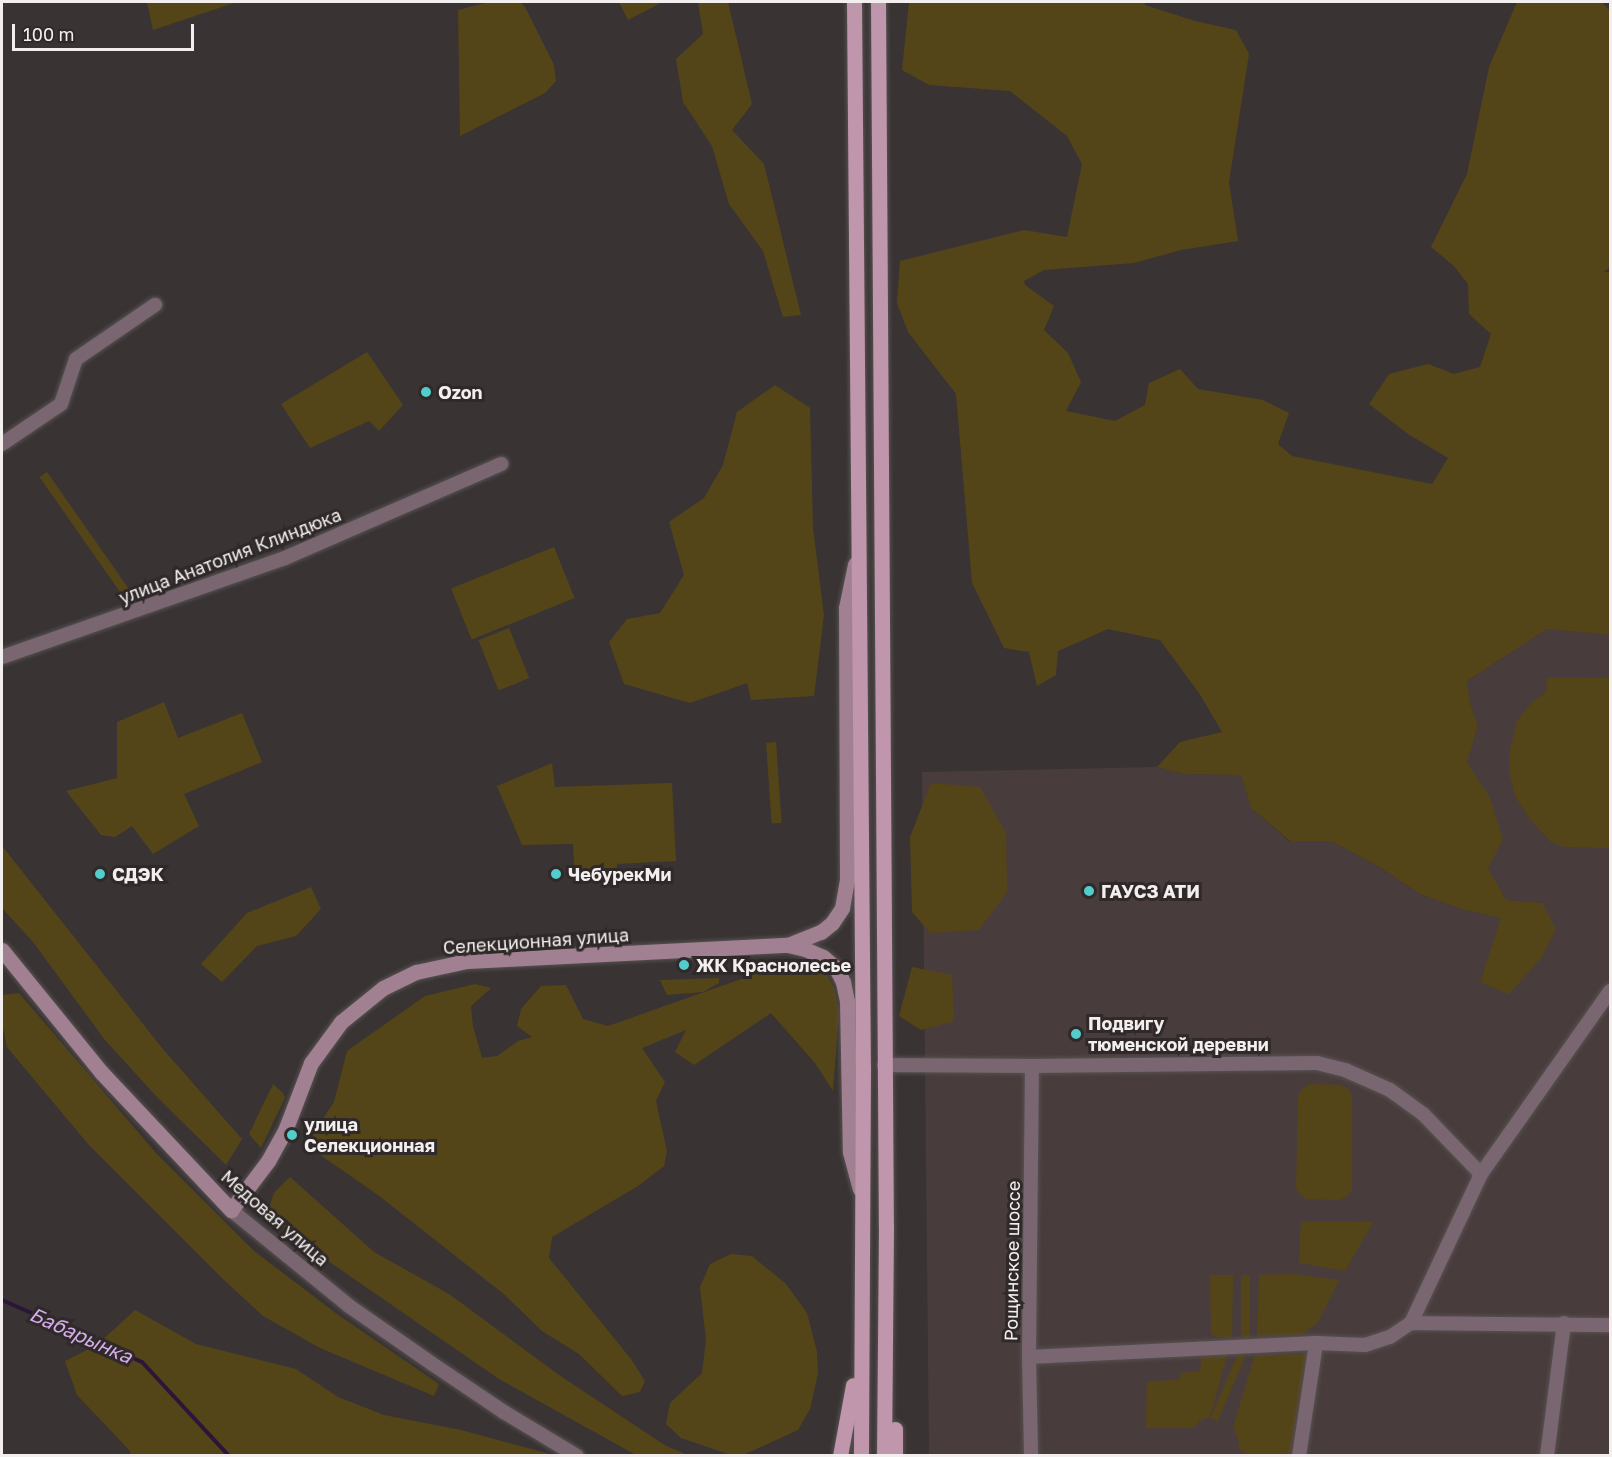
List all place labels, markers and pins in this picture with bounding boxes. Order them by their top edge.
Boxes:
place label: Ozon [438,381,482,403]
marker: Ozon [419,385,433,399]
place label: СДЭК [112,863,164,885]
place label: ЧебурекМи [568,863,671,885]
marker: СДЭК [93,867,107,881]
marker: ЧебурекМи [549,867,563,881]
place label: ГАУСЗ АТИ [1101,880,1200,902]
marker: ГАУСЗ АТИ [1082,884,1096,898]
place label: ЖК Краснолесье [696,954,851,976]
marker: ЖК Краснолесье [677,958,691,972]
place label: Подвигу тюменской деревни [1088,1013,1269,1056]
marker: Подвигу тюменской деревни [1069,1027,1083,1041]
place label: улица Селекционная [304,1114,435,1156]
marker: улица Селекционная [285,1128,299,1142]

